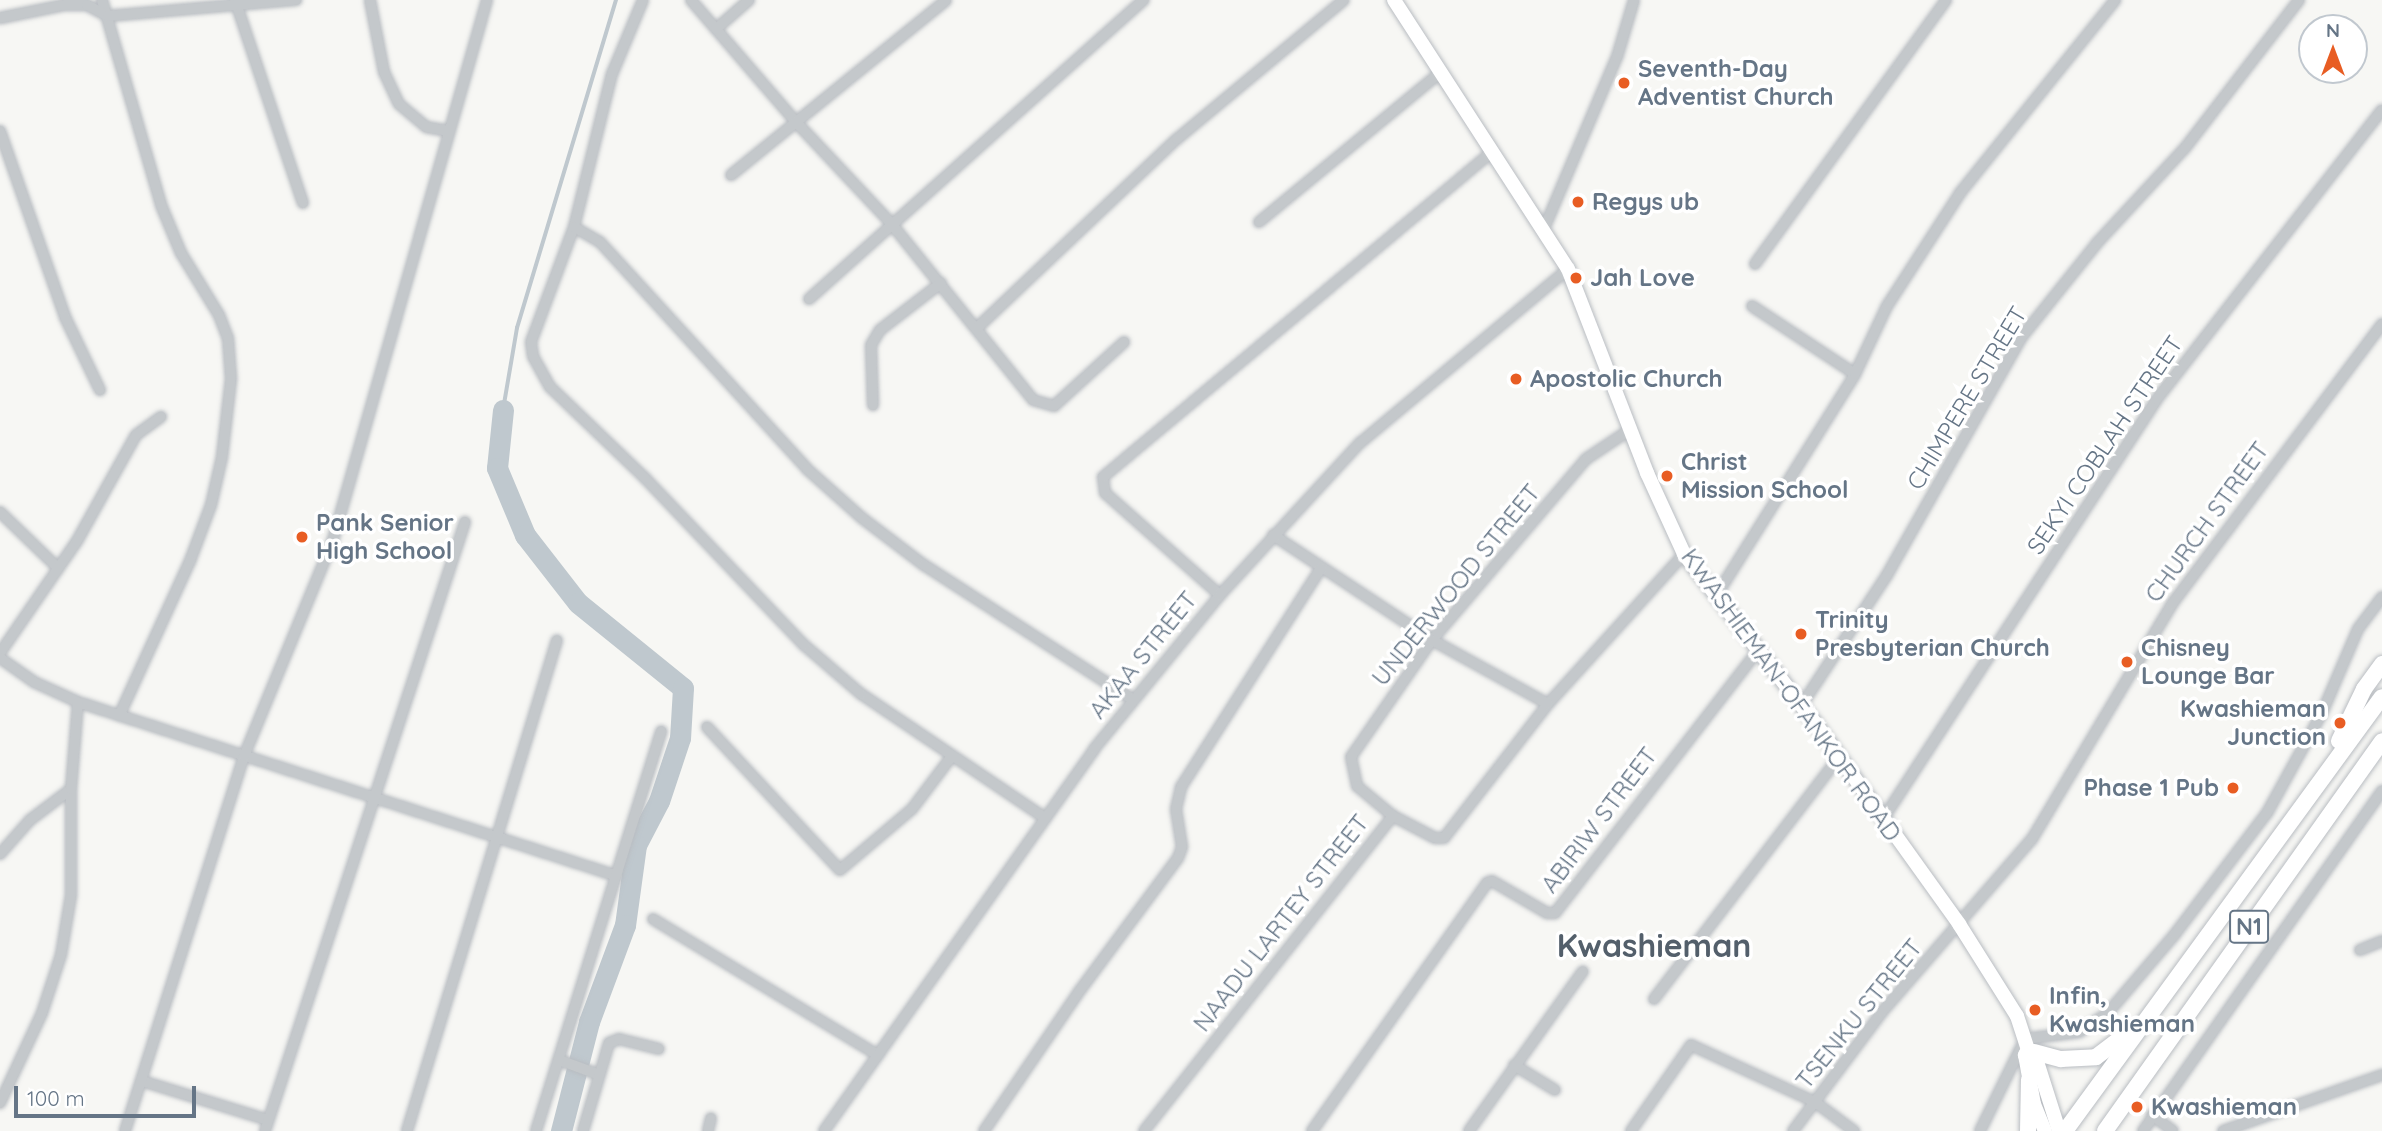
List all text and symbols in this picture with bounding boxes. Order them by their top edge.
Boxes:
north arrow [2298,14,2368,84]
text: N [2326,18,2340,42]
place label: Seventh-Day Adventist Church [1638,55,1833,111]
marker: Seventh-Day Adventist Church [1616,75,1632,91]
place label: Regys ub [1592,188,1699,216]
marker: Regys ub [1570,194,1586,210]
place label: Jah Love [1590,264,1695,292]
marker: Jah Love [1568,270,1584,286]
street label: CHIMPERE STREET [1901,301,2033,495]
street label: SEKYI COBLAH STREET [2021,330,2189,560]
place label: Apostolic Church [1530,365,1723,393]
marker: Apostolic Church [1508,371,1524,387]
street label: CHURCH STREET [2139,436,2275,608]
place label: Christ Mission School [1681,448,1848,504]
marker: Christ Mission School [1659,468,1675,484]
street label: UNDERWOOD STREET [1366,478,1546,692]
place label: Pank Senior High School [316,509,454,565]
marker: Pank Senior High School [294,529,310,545]
street label: KWASHIEMAN-OFANKOR ROAD [1675,543,1907,847]
street label: AKAA STREET [1083,586,1203,724]
place label: Trinity Presbyterian Church [1815,606,2050,662]
marker: Trinity Presbyterian Church [1793,626,1809,642]
place label: Chisney Lounge Bar [2141,634,2275,690]
marker: Chisney Lounge Bar [2119,654,2135,670]
place label: Kwashieman Junction [2180,695,2326,751]
marker: Kwashieman Junction [2332,715,2348,731]
street label: ABIRIW STREET [1535,742,1663,898]
place label: Phase 1 Pub [2083,774,2219,802]
marker: Phase 1 Pub [2225,780,2241,796]
street label: NAADU LARTEY STREET [1187,809,1375,1037]
road number: N1 [2228,908,2270,946]
district label: Kwashieman [1557,926,1751,964]
street label: TSENKU STREET [1790,933,1928,1095]
place label: Infin, Kwashieman [2049,982,2195,1038]
marker: Infin, Kwashieman [2027,1002,2043,1018]
scale bar [18,1072,200,1116]
text: 100 m [27,1085,85,1111]
place label: Kwashieman [2151,1093,2297,1121]
marker: Kwashieman [2129,1099,2145,1115]

